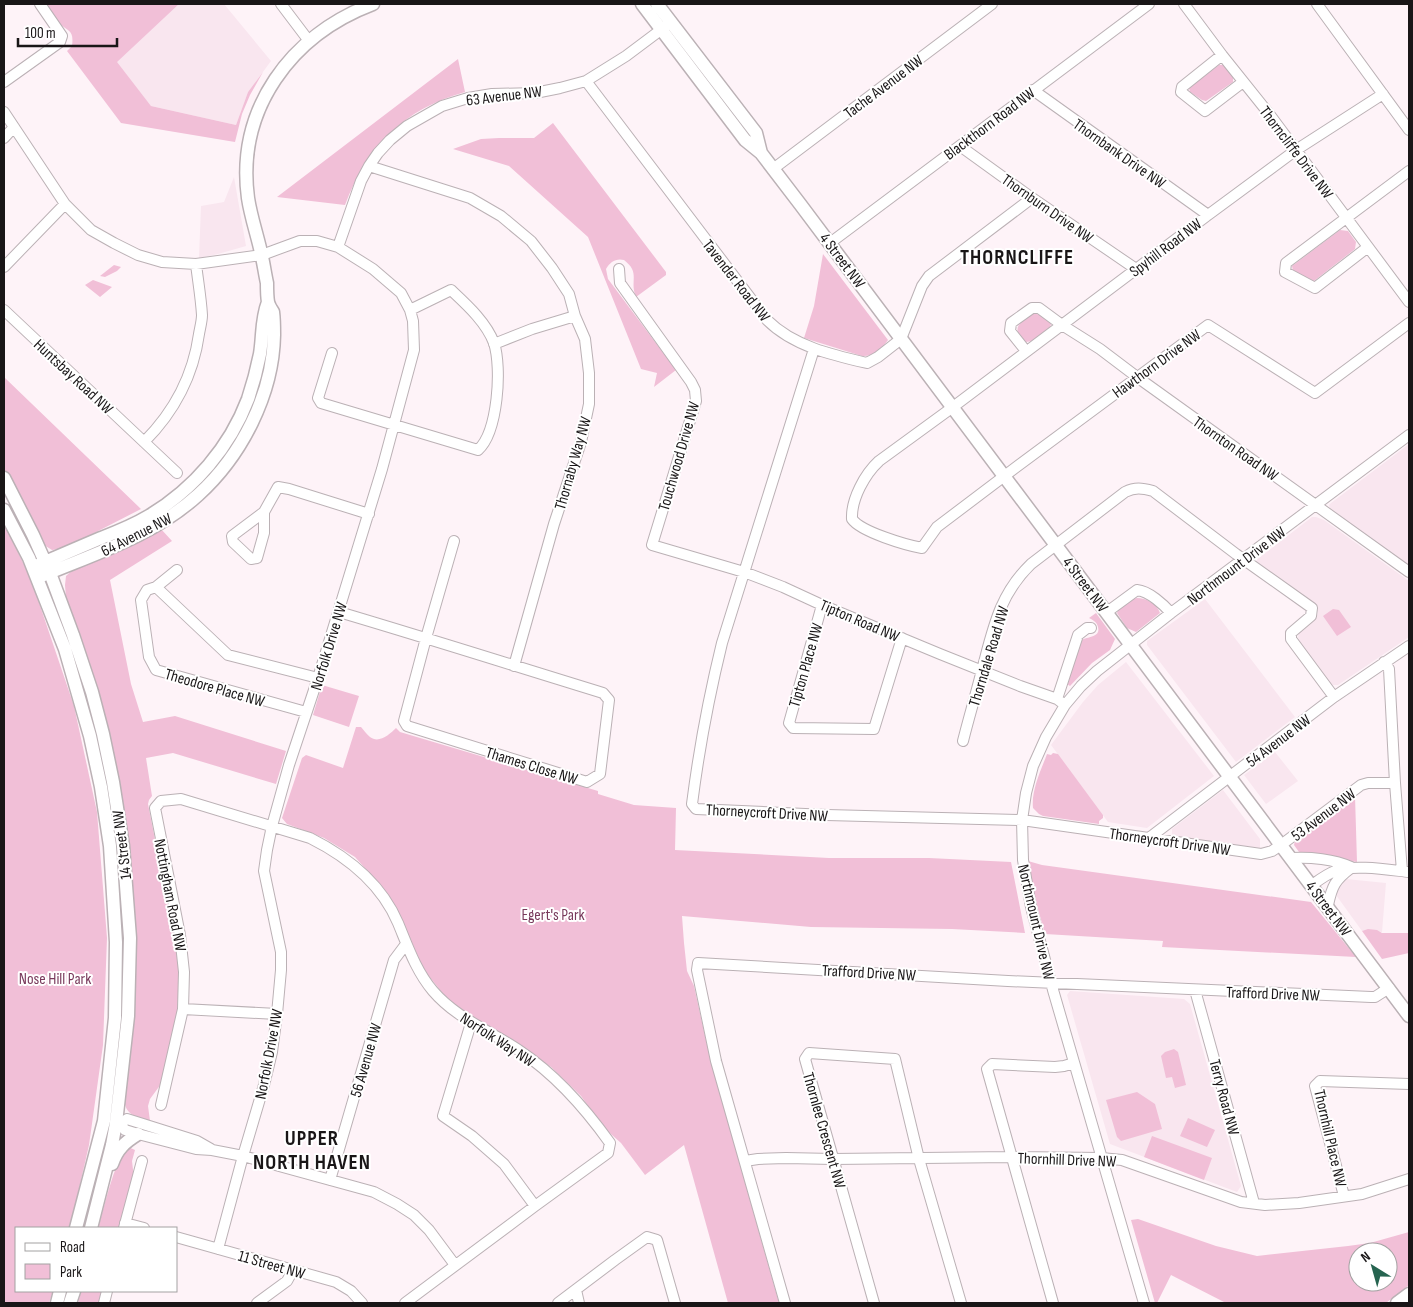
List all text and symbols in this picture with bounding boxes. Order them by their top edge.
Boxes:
scale bar [18,15,116,47]
text: 100 m [25,24,56,43]
street label: Tache Avenue NW [841,51,928,123]
street label: 63 Avenue NW [465,82,544,111]
street label: Blackthorn Road NW [941,83,1040,165]
street label: Thorncliffe Drive NW [1255,103,1337,203]
street label: Thornbank Drive NW [1069,115,1170,193]
street label: Thornburn Drive NW [998,171,1097,248]
street label: Spyhill Road NW [1126,214,1206,282]
street label: 4 Street NW [815,230,869,293]
street label: Tavender Road NW [698,236,774,326]
district label: THORNCLIFFE [960,245,1074,270]
street label: Hawthorn Drive NW [1109,325,1205,403]
street label: Huntsbay Road NW [29,336,117,419]
street label: Touchwood Drive NW [655,399,704,513]
street label: Thornton Road NW [1189,413,1282,486]
street label: Thornaby Way NW [551,414,596,512]
street label: 64 Avenue NW [98,509,176,561]
street label: Northmount Drive NW [1184,523,1290,609]
street label: 4 Street NW [1058,554,1112,617]
street label: Tipton Road NW [817,596,903,647]
street label: Norfolk Drive NW [307,599,352,693]
street label: Thorndale Road NW [965,603,1014,709]
street label: Tipton Place NW [785,621,828,710]
street label: Theodore Place NW [163,665,267,712]
street label: 54 Avenue NW [1243,710,1315,772]
street label: Thames Close NW [483,743,580,790]
street label: 53 Avenue NW [1288,784,1360,846]
street label: Thorneycroft Drive NW [706,801,829,826]
street label: 14 Street NW [109,808,136,881]
street label: Thorneycroft Drive NW [1108,825,1232,860]
street label: Nottingham Road NW [149,837,190,954]
street label: Northmount Drive NW [1013,863,1058,983]
street label: 4 Street NW [1301,878,1355,941]
park label: Egert's Park [521,906,585,925]
street label: Trafford Drive NW [822,962,917,985]
park label: Nose Hill Park [19,970,91,989]
street label: Trafford Drive NW [1226,983,1321,1006]
street label: Norfolk Drive NW [251,1007,288,1101]
street label: Norfolk Way NW [456,1009,539,1072]
street label: 56 Avenue NW [347,1021,386,1100]
street label: Terry Road NW [1204,1057,1243,1138]
street label: Thornlee Crescent NW [798,1070,849,1191]
street label: Thornhill Place NW [1309,1088,1350,1189]
district label: UPPER NORTH HAVEN [253,1126,371,1175]
street label: Thornhill Drive NW [1017,1149,1117,1172]
legend [15,1227,178,1292]
text: Road [60,1238,85,1257]
north arrow [1348,1242,1398,1292]
street label: 11 Street NW [236,1247,308,1284]
text: N [1357,1248,1374,1266]
text: Park [60,1263,82,1282]

